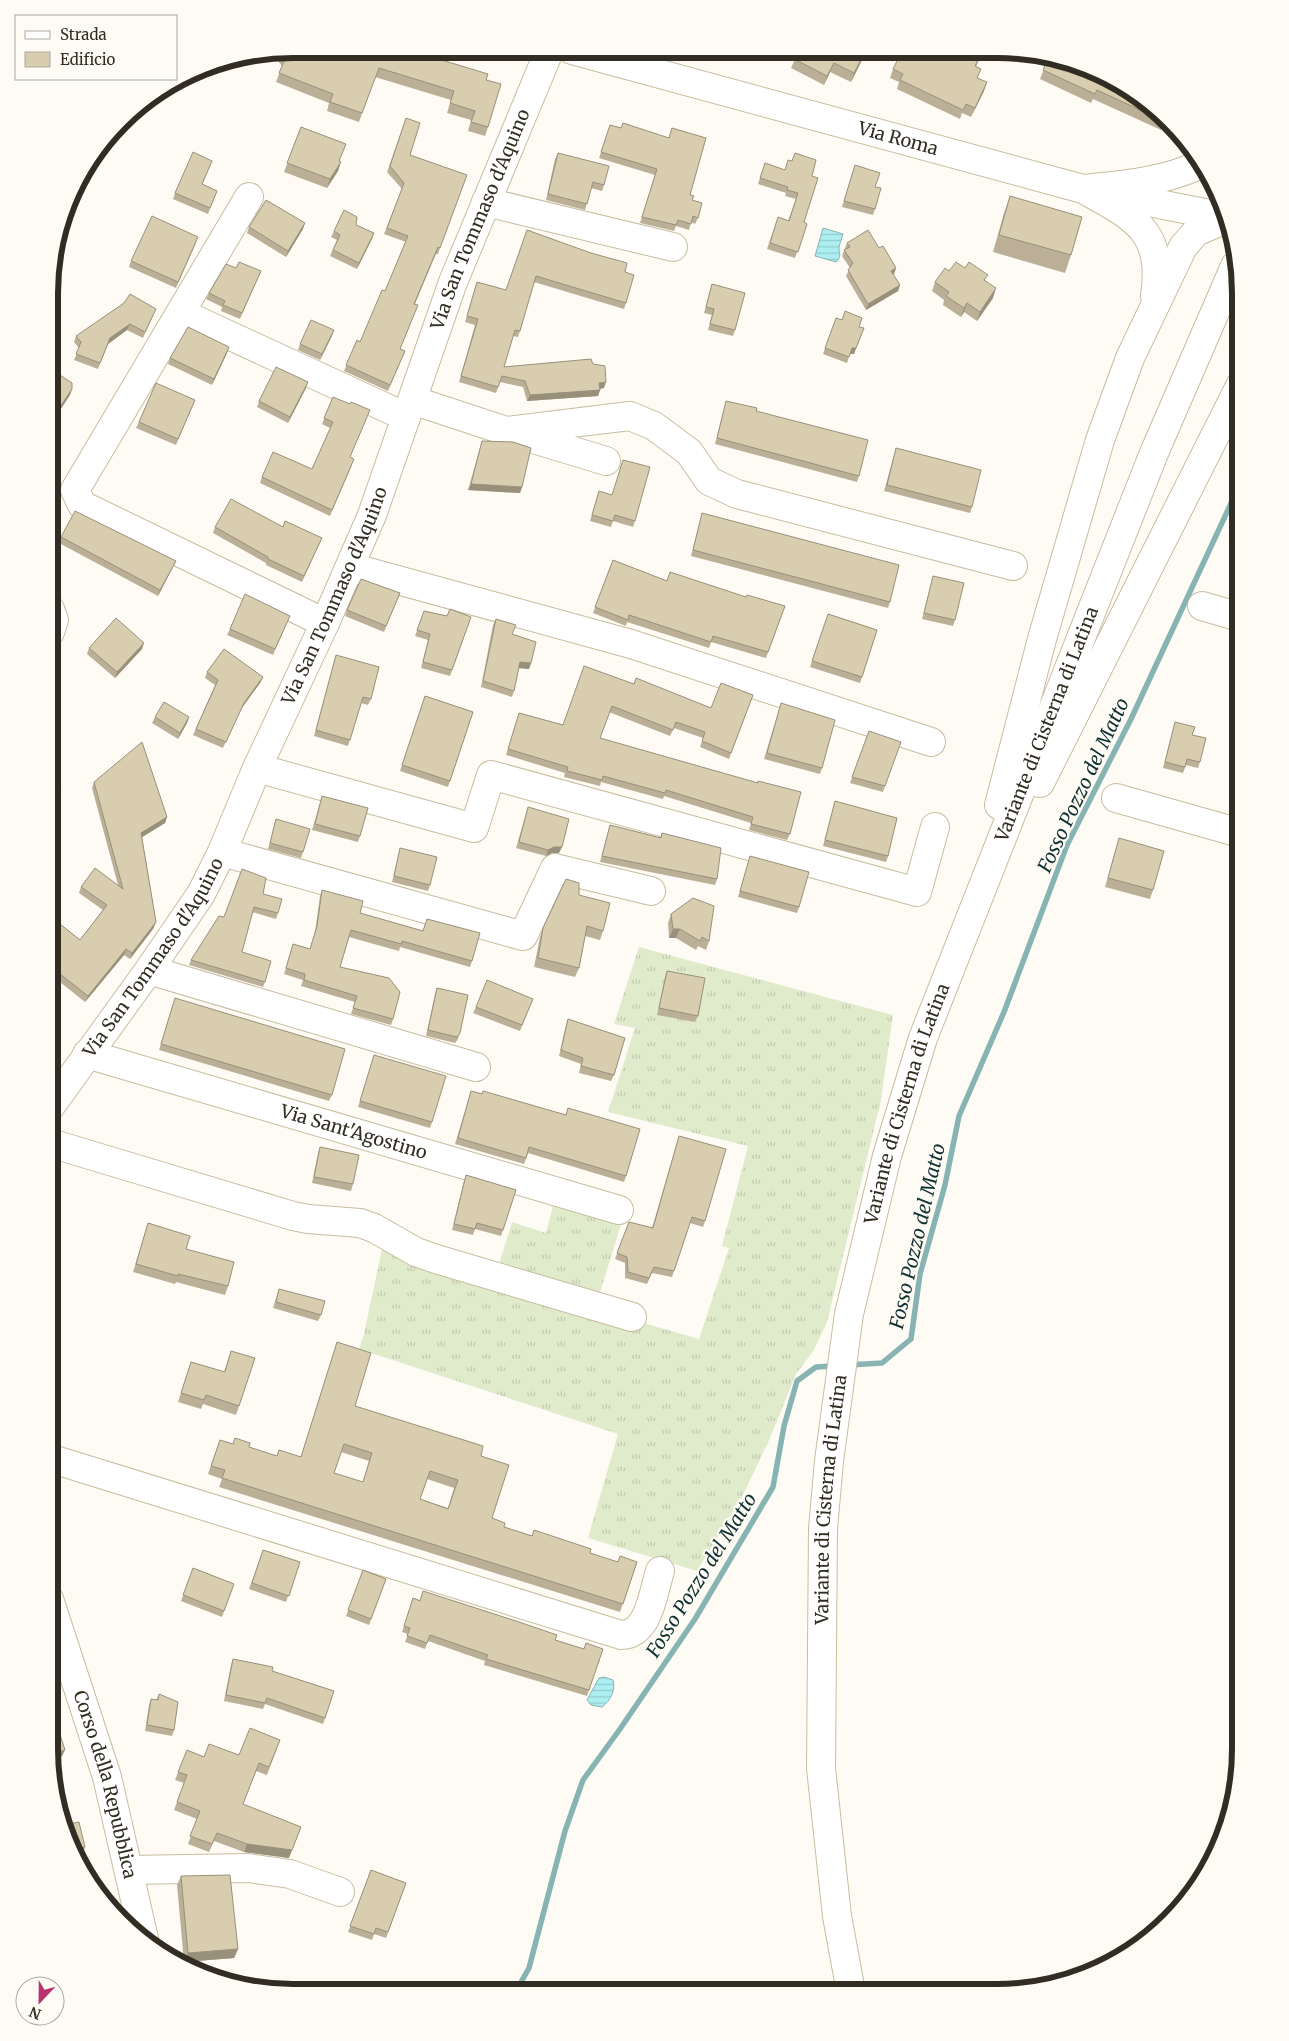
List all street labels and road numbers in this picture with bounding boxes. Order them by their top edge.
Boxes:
street label: Via San Tommaso d'Aquino [425,105,535,333]
street label: Via Roma [855,116,941,160]
street label: Via San Tommaso d'Aquino [276,484,392,709]
street label: Variante di Cisterna di Latina [989,603,1103,846]
street label: Via San Tommaso d'Aquino [77,854,228,1062]
street label: Variante di Cisterna di Latina [859,980,955,1227]
street label: Via Sant'Agostino [277,1099,430,1164]
street label: Variante di Cisterna di Latina [810,1373,852,1626]
street label: Corso della Repubblica [69,1687,142,1881]

